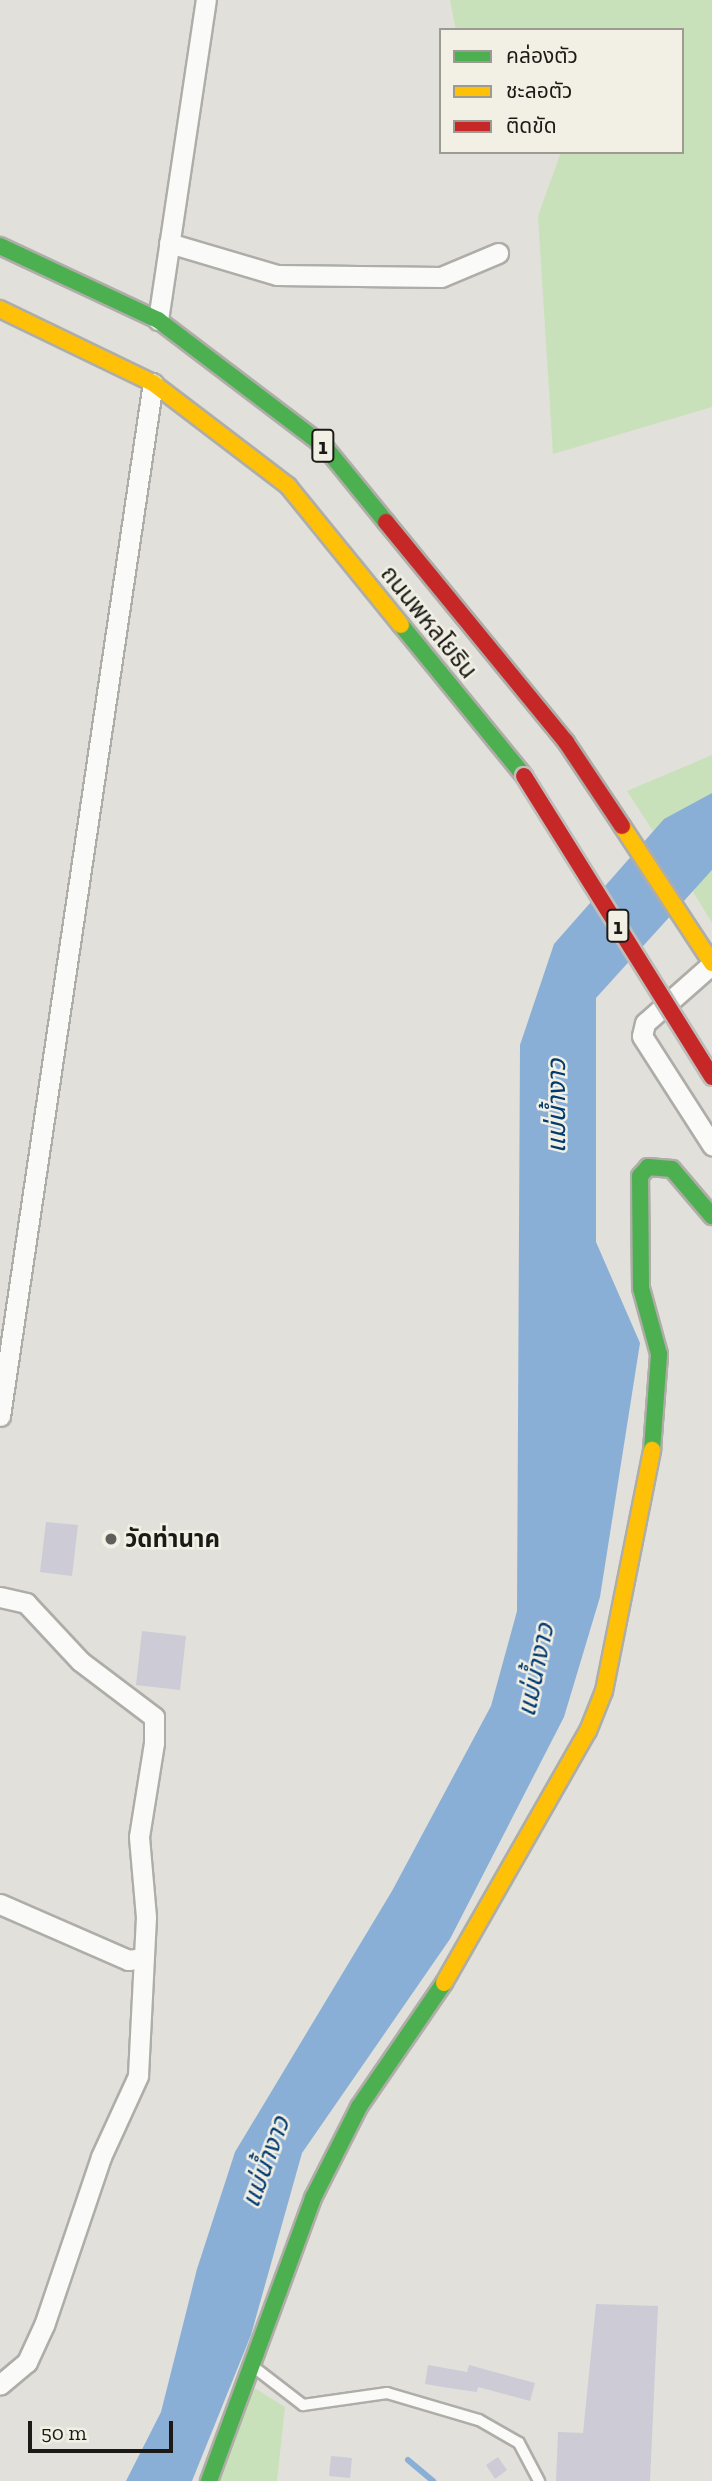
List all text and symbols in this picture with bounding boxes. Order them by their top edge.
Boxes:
legend [439,28,684,154]
text: คล่องตัว [506,43,578,68]
text: ชะลอตัว [506,78,572,103]
text: ติดขัด [506,113,557,138]
road number: 1 [311,426,335,466]
street label: ถนนพหลโยธิน [375,560,483,684]
road number: 1 [606,906,630,945]
water label: แม่น้ำงาว [541,1059,573,1153]
place label: วัดท่านาค [125,1525,220,1553]
marker: วัดท่านาค [103,1531,119,1547]
water label: แม่น้ำงาว [511,1621,561,1719]
water label: แม่น้ำงาว [235,2112,297,2212]
scale bar [32,2408,177,2452]
text: 50 m [41,2420,87,2445]

